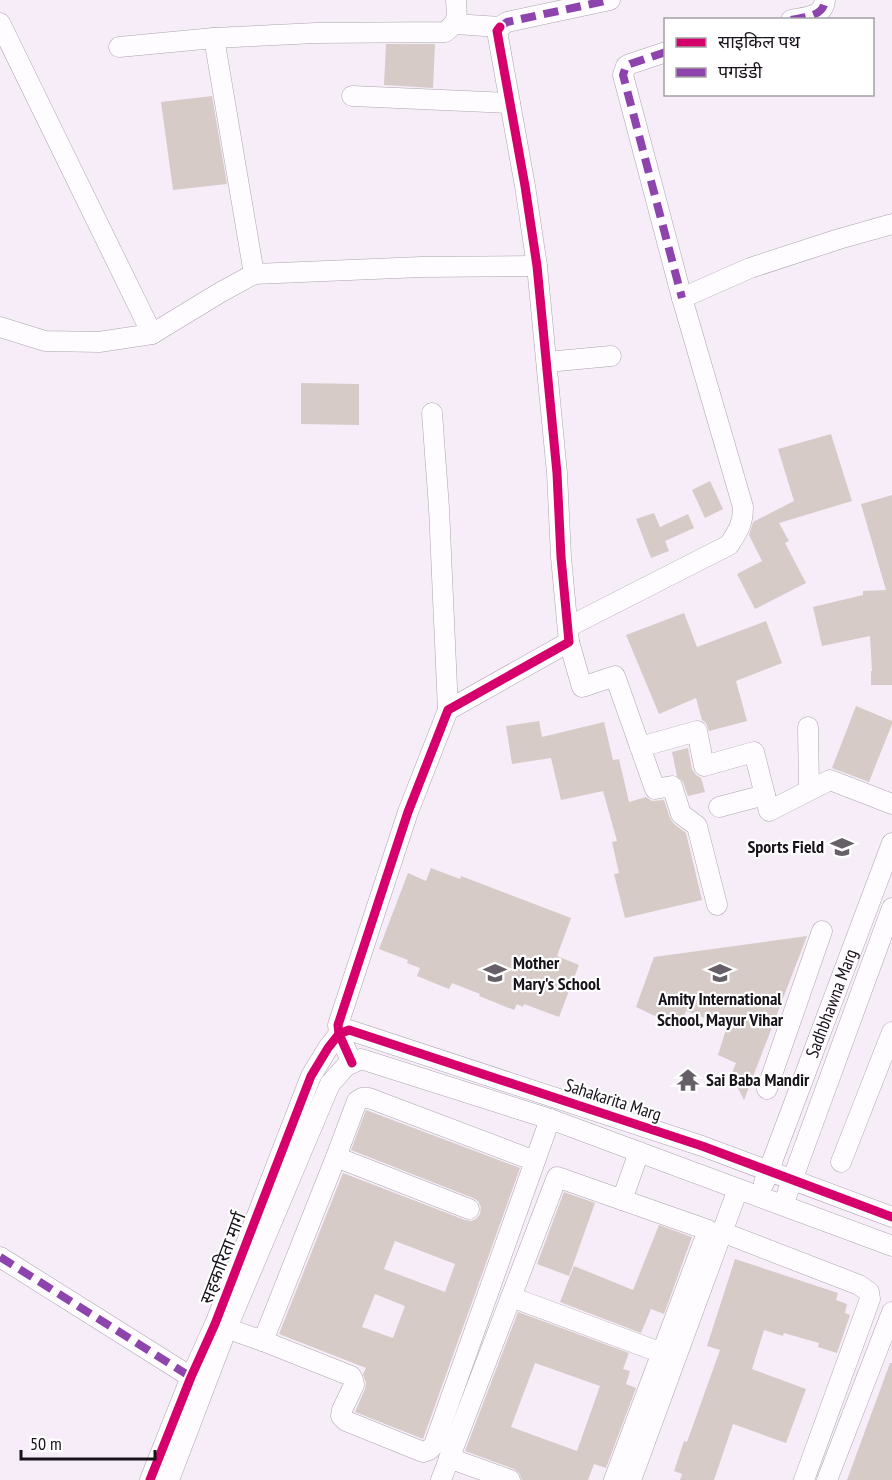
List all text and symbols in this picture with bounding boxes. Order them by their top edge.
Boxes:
legend [664,18,874,96]
text: साइकिल पथ [718,30,800,53]
text: पगडंडी [718,60,763,83]
school or university icon: Sports Field [829,834,855,860]
place label: Sports Field [747,835,824,858]
street label: Sadhbhawna Marg [800,945,862,1061]
place label: Mother Mary's School [513,951,601,995]
school or university icon: Mother Mary's School [482,960,508,986]
school or university icon: Amity International School, Mayur Vihar [707,960,733,986]
place label: Amity International School, Mayur Vihar [657,987,784,1031]
temple icon: Sai Baba Mandir [675,1067,701,1093]
place label: Sai Baba Mandir [706,1068,810,1091]
street label: Sahakarita Marg [562,1073,664,1126]
street label: सहकारिता मार्ग [194,1208,251,1307]
scale bar [21,1423,154,1461]
text: 50 m [30,1432,62,1455]

